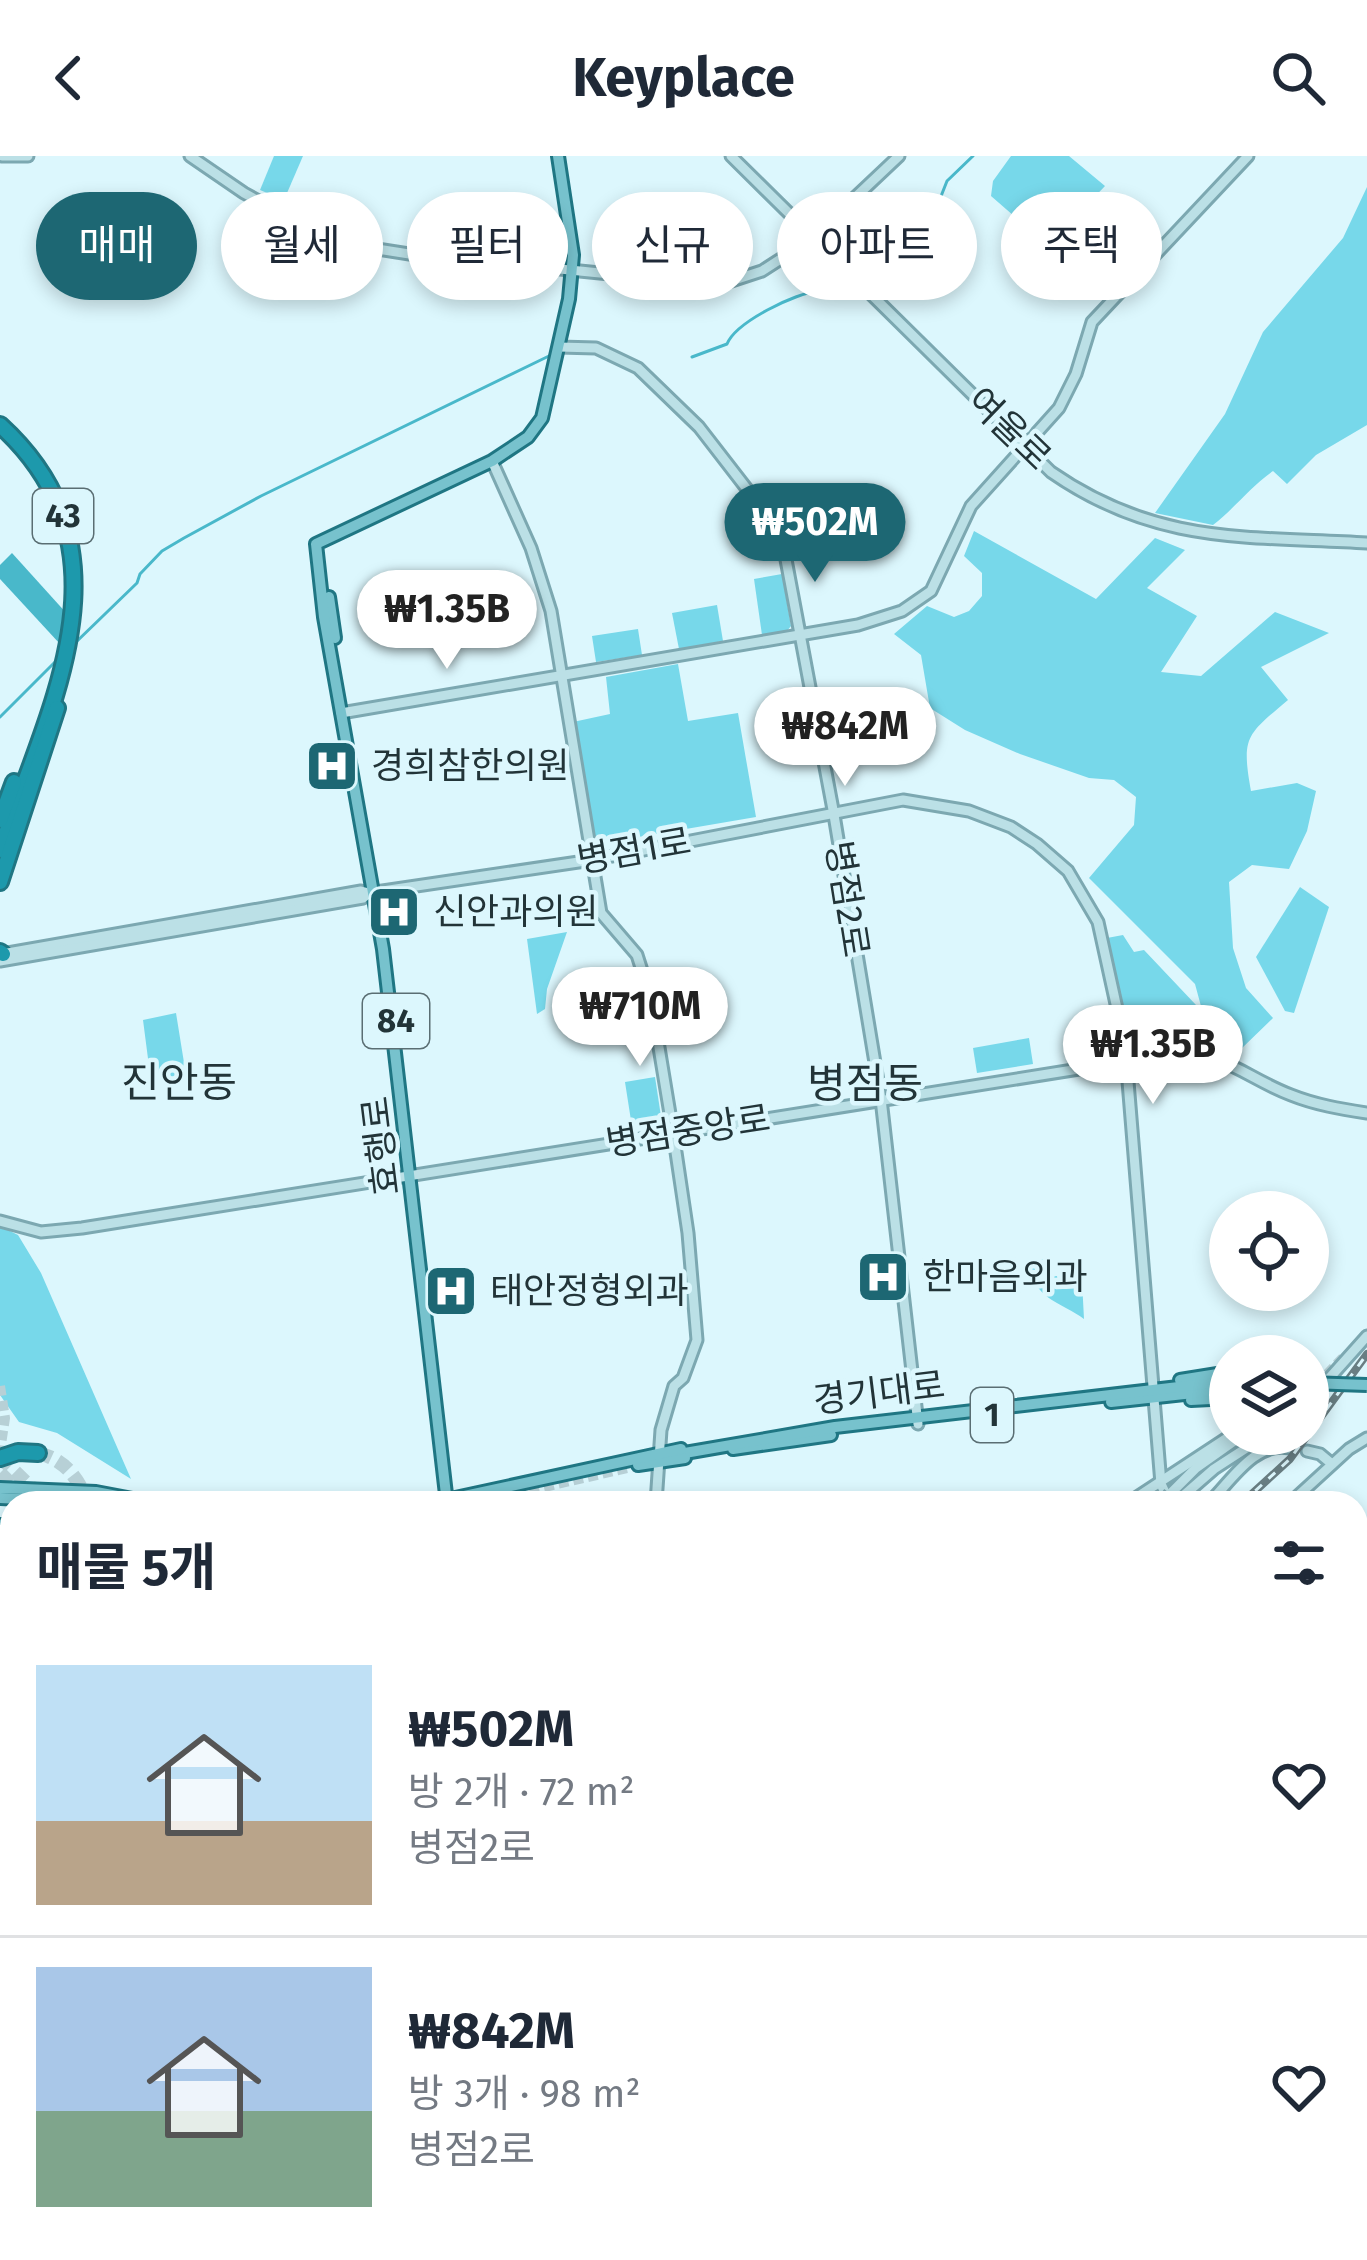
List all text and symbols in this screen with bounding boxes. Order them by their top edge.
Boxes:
icon: back [36,45,102,111]
icon: search [1265,45,1331,111]
text: Keyplace [572,46,795,110]
chip: 매매 [36,192,197,300]
chip: 월세 [221,192,383,300]
chip: 필터 [407,192,568,300]
chip: 신규 [592,192,753,300]
chip: 아파트 [777,192,977,300]
chip: 주택 [1001,192,1162,300]
street label: 여울로 [958,379,1060,479]
pin: ₩502M [731,483,899,585]
road number: 43 [33,489,93,543]
text: ₩502M [751,499,879,545]
pin: ₩1.35B [349,570,545,672]
text: ₩1.35B [384,586,510,632]
pin: ₩842M [761,687,929,789]
text: ₩842M [781,703,909,749]
hospital icon: 경희참한의원 [304,738,360,794]
place label: 경희참한의원 [371,744,570,788]
street label: 병점1로 [574,819,694,883]
street label: 병점2로 [816,838,878,960]
hospital icon: 신안과의원 [366,884,422,940]
place label: 신안과의원 [433,890,599,934]
pin: ₩710M [556,967,724,1069]
text: ₩710M [579,983,701,1029]
road number: 84 [363,994,429,1048]
pin: ₩1.35B [1055,1005,1251,1107]
text: ₩1.35B [1090,1021,1216,1067]
district label: 진안동 [121,1058,237,1108]
district label: 병점동 [807,1059,923,1109]
street label: 효행로 [353,1094,409,1198]
street label: 병점중앙로 [603,1096,773,1166]
map controls [1209,1191,1329,1455]
button: locate [1209,1191,1329,1311]
hospital icon: 한마음외과 [855,1249,911,1305]
place label: 한마음외과 [922,1255,1088,1299]
hospital icon: 태안정형외과 [423,1263,479,1319]
place label: 태안정형외과 [490,1269,689,1313]
button: layers [1209,1335,1329,1455]
street label: 경기대로 [811,1363,947,1423]
road number: 1 [971,1388,1013,1442]
icon: filters [1266,1530,1332,1596]
text: 매물 5개 [36,1537,216,1599]
text: ₩502M [408,1698,574,1760]
icon: home [132,1713,276,1857]
icon: heart [1266,1752,1332,1818]
text: 방 2개 · 72 m² [408,1769,635,1815]
text: 병점2로 [408,1825,535,1871]
text: ₩842M [408,2000,575,2062]
icon: home [132,2015,276,2159]
icon: heart [1266,2054,1332,2120]
text: 방 3개 · 98 m² [408,2071,641,2117]
text: 병점2로 [408,2127,535,2173]

